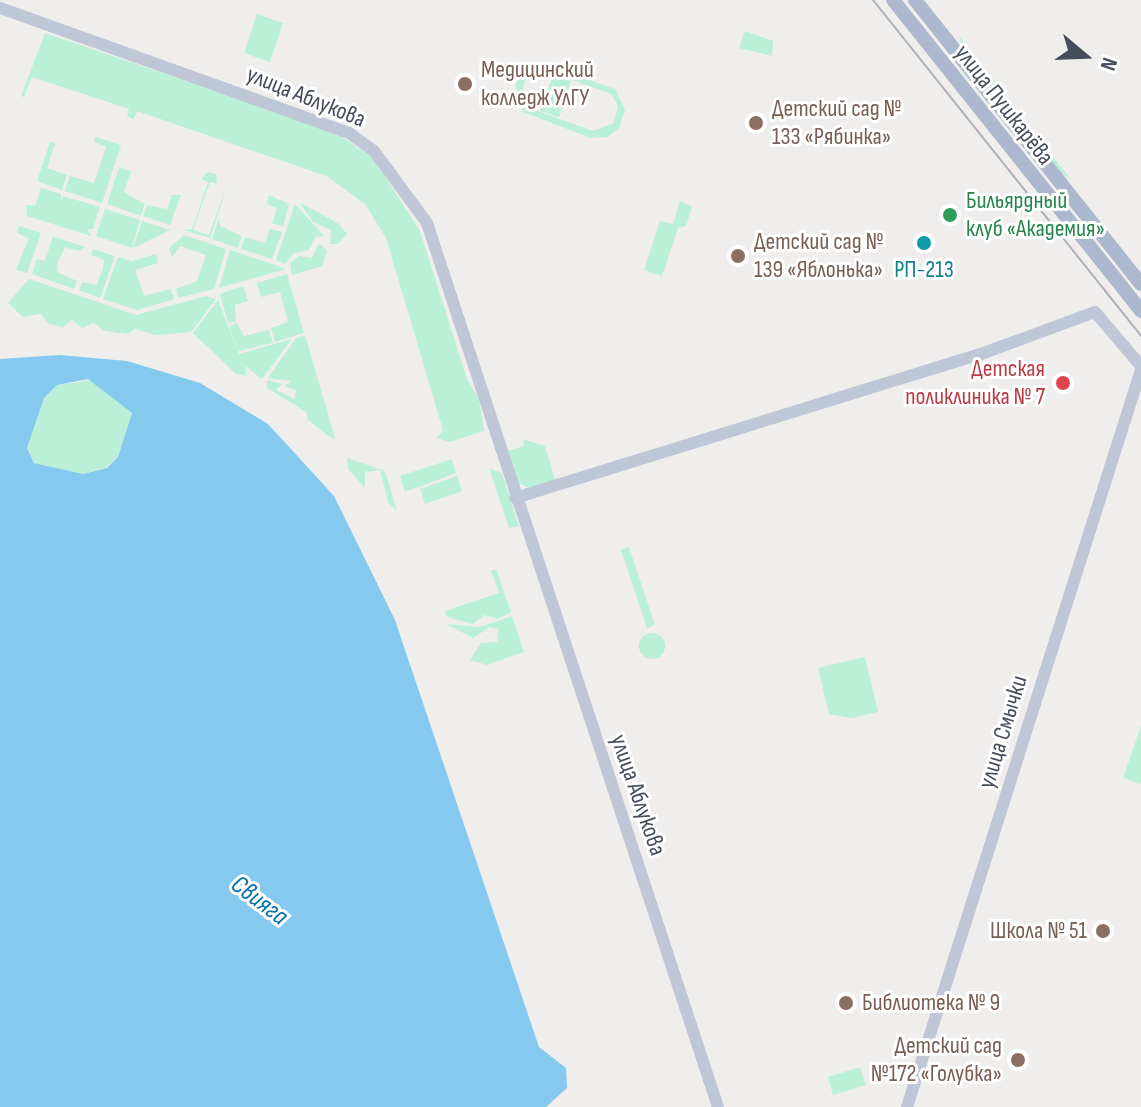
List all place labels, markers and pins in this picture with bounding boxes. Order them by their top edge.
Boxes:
place label: Медицинский колледж УлГУ [481,56,594,112]
marker: Медицинский колледж УлГУ [456,75,474,93]
place label: Детский сад № 133 «Рябинка» [772,95,901,151]
marker: Детский сад № 133 «Рябинка» [747,114,765,132]
place label: Бильярдный клуб «Академия» [966,187,1105,243]
marker: Бильярдный клуб «Академия» [941,206,959,224]
place label: Детский сад № 139 «Яблонька» [754,228,883,284]
marker: РП-213 [915,234,933,252]
marker: Детский сад № 139 «Яблонька» [729,247,747,265]
place label: РП-213 [894,256,954,284]
place label: Детская поликлиника № 7 [905,355,1045,411]
marker: Детская поликлиника № 7 [1052,372,1074,394]
place label: Школа № 51 [990,917,1087,945]
marker: Школа № 51 [1094,922,1112,940]
place label: Библиотека № 9 [862,989,1000,1017]
marker: Библиотека № 9 [837,994,855,1012]
place label: Детский сад №172 «Голубка» [871,1032,1002,1088]
marker: Детский сад №172 «Голубка» [1009,1051,1027,1069]

